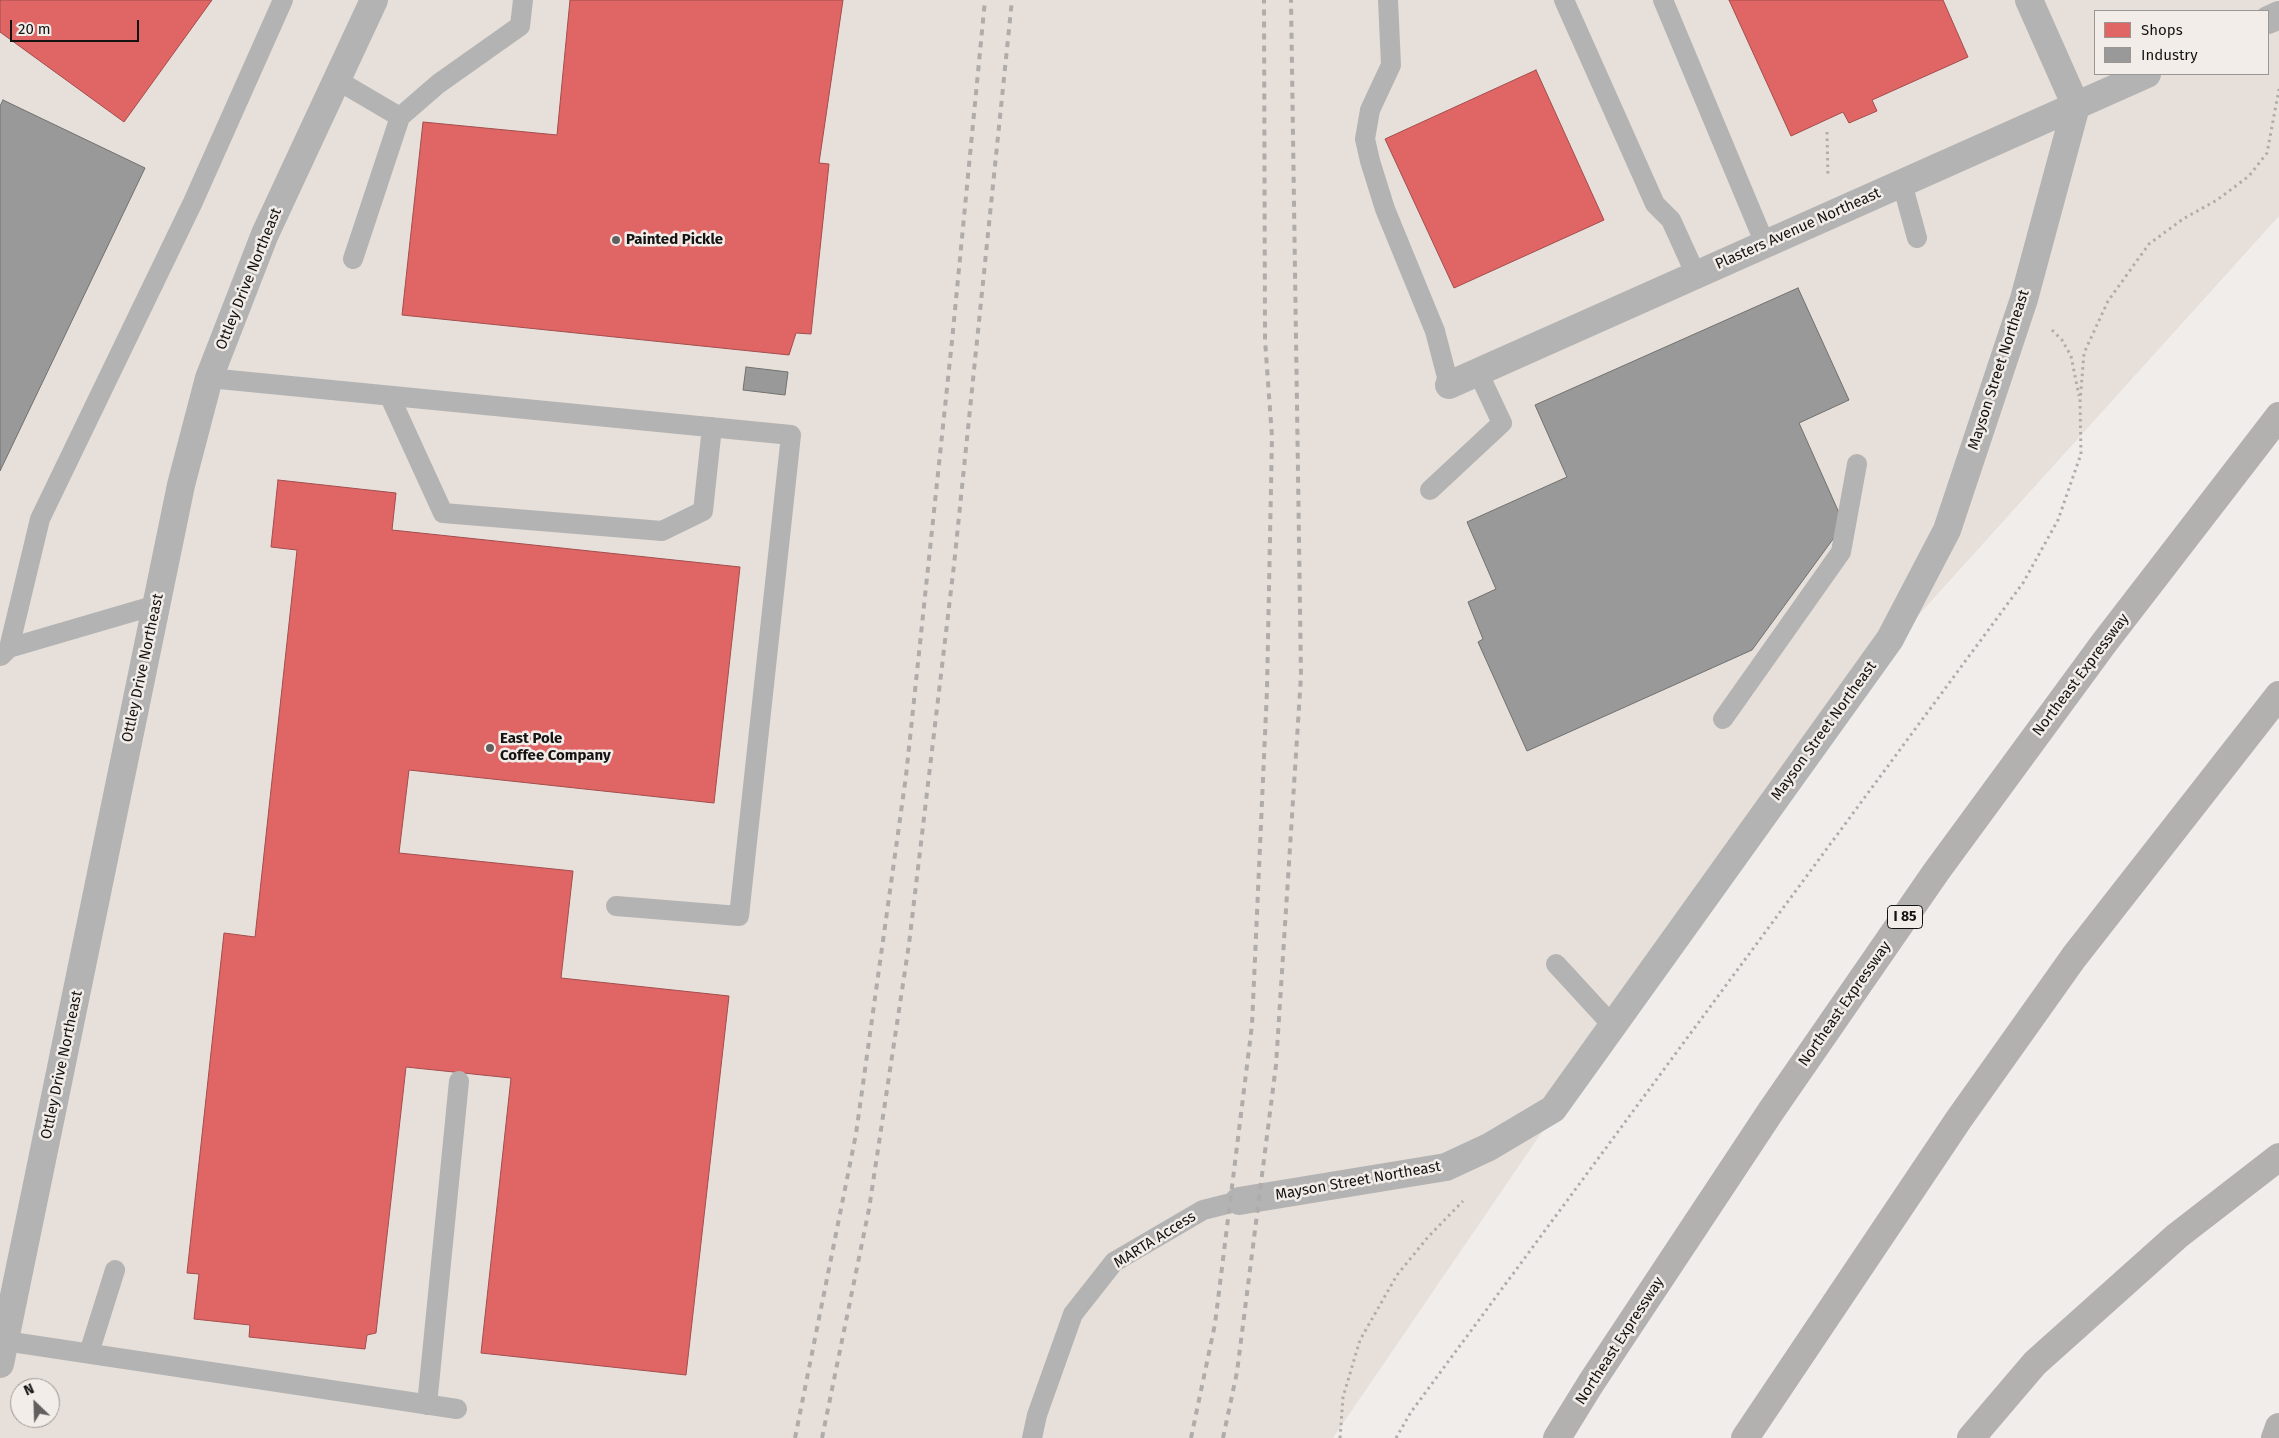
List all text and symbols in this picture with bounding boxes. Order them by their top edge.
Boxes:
scale bar [12,10,141,42]
legend [2094,10,2269,75]
text: 20 m [18,20,51,38]
text: Shops [2141,21,2183,39]
text: Industry [2141,46,2198,64]
street label: Plasters Avenue Northeast [1713,184,1883,274]
street label: Ottley Drive Northeast [212,205,286,353]
place label: Painted Pickle [626,231,723,249]
marker: Painted Pickle [610,234,622,246]
street label: Mayson Street Northeast [1965,288,2033,452]
street label: Ottley Drive Northeast [118,592,168,744]
street label: Northeast Expressway [2029,610,2133,740]
street label: Mayson Street Northeast [1767,658,1881,804]
place label: East Pole Coffee Company [500,730,611,765]
marker: East Pole Coffee Company [484,742,496,754]
road number: I 85 [1888,906,1922,929]
street label: Northeast Expressway [1795,938,1895,1070]
street label: Ottley Drive Northeast [37,989,87,1141]
street label: Mayson Street Northeast [1274,1158,1442,1204]
street label: MARTA Access [1111,1208,1199,1272]
street label: Northeast Expressway [1572,1274,1668,1408]
north arrow [10,1378,60,1428]
text: N [21,1380,37,1399]

